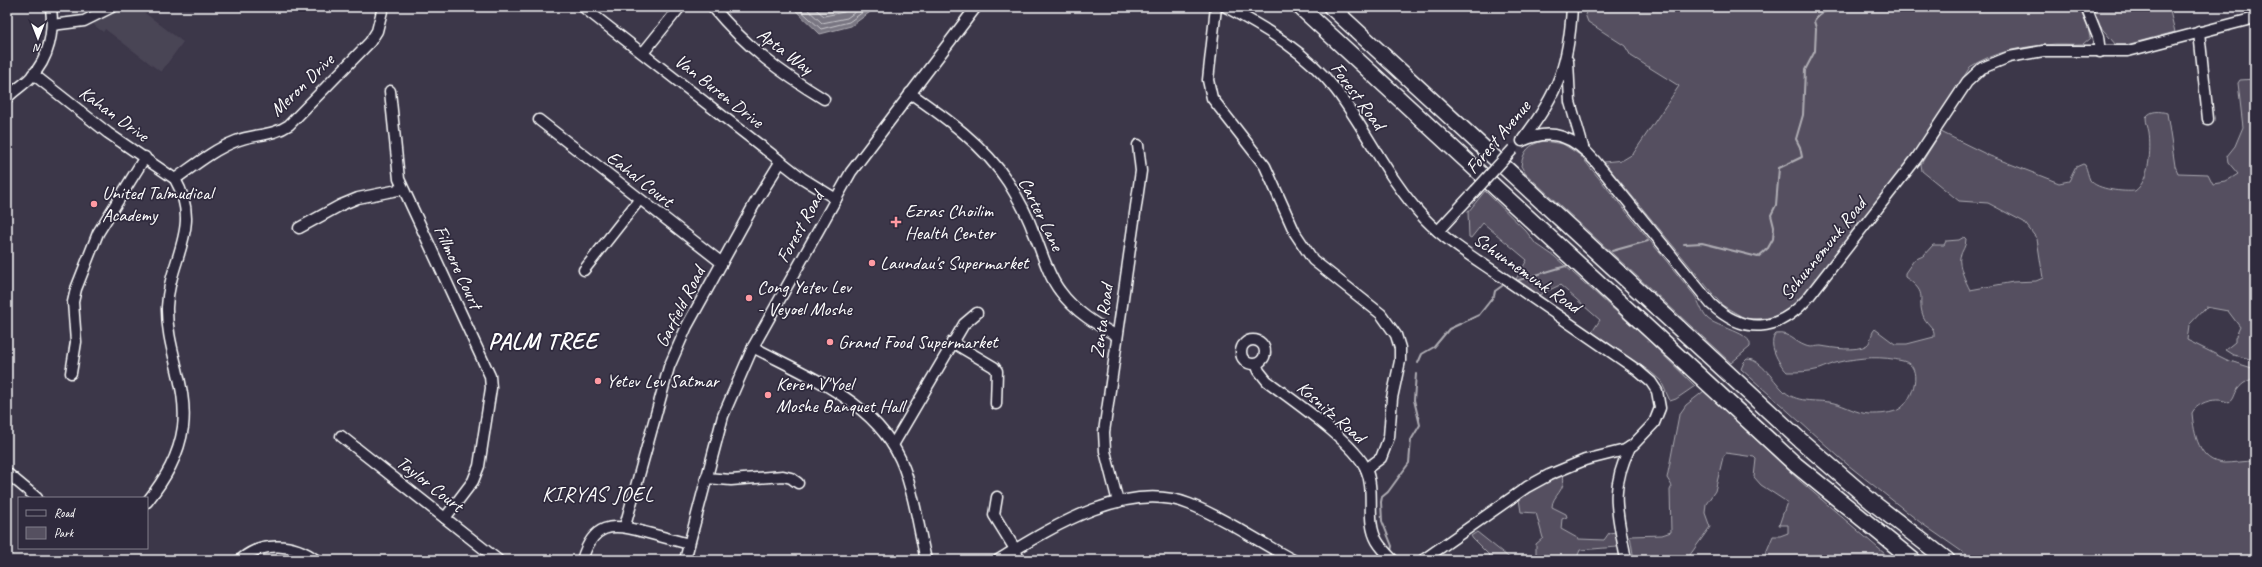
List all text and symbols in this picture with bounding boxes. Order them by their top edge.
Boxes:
north arrow [18,18,58,58]
street label: Apta Way [752,22,819,81]
text: N [32,41,41,55]
street label: Meron Drive [265,47,341,122]
street label: Van Buren Drive [670,49,770,134]
street label: Forest Road [1325,57,1393,137]
street label: Kahan Drive [74,81,155,148]
street label: Forest Avenue [1460,94,1537,179]
street label: Eahal Court [602,145,680,214]
street label: Carter Lane [1013,173,1070,256]
place label: United Talmudical Academy [102,181,217,227]
street label: Forest Road [771,184,831,267]
street label: Schunnemunk Road [1774,190,1874,305]
marker: United Talmudical Academy [89,199,99,209]
place label: Ezras Choilim Health Center [905,199,997,245]
marker: Ezras Choilim Health Center [890,216,902,228]
street label: Fillmore Court [428,221,489,315]
street label: Schunnemunk Road [1469,227,1588,321]
place label: Laundau's Supermarket [880,251,1030,275]
marker: Laundau's Supermarket [867,258,877,268]
street label: Garfield Road [650,260,712,351]
place label: Cong Yetev Lev - Veyoel Moshe [757,275,854,321]
street label: Zenta Road [1085,280,1119,359]
marker: Cong Yetev Lev - Veyoel Moshe [744,293,754,303]
district label: PALM TREE [488,327,601,356]
place label: Grand Food Supermarket [838,330,999,354]
marker: Grand Food Supermarket [825,337,835,347]
place label: Yetev Lev Satmar [606,369,721,393]
place label: Keren V'Yoel Moshe Banquet Hall [776,372,908,418]
marker: Yetev Lev Satmar [593,376,603,386]
street label: Kosnitz Road [1292,376,1373,451]
marker: Keren V'Yoel Moshe Banquet Hall [763,390,773,400]
street label: Taylor Court [392,450,470,519]
district label: KIRYAS JOEL [542,481,654,507]
legend [18,497,148,549]
text: Road [54,505,76,521]
text: Park [54,525,75,541]

